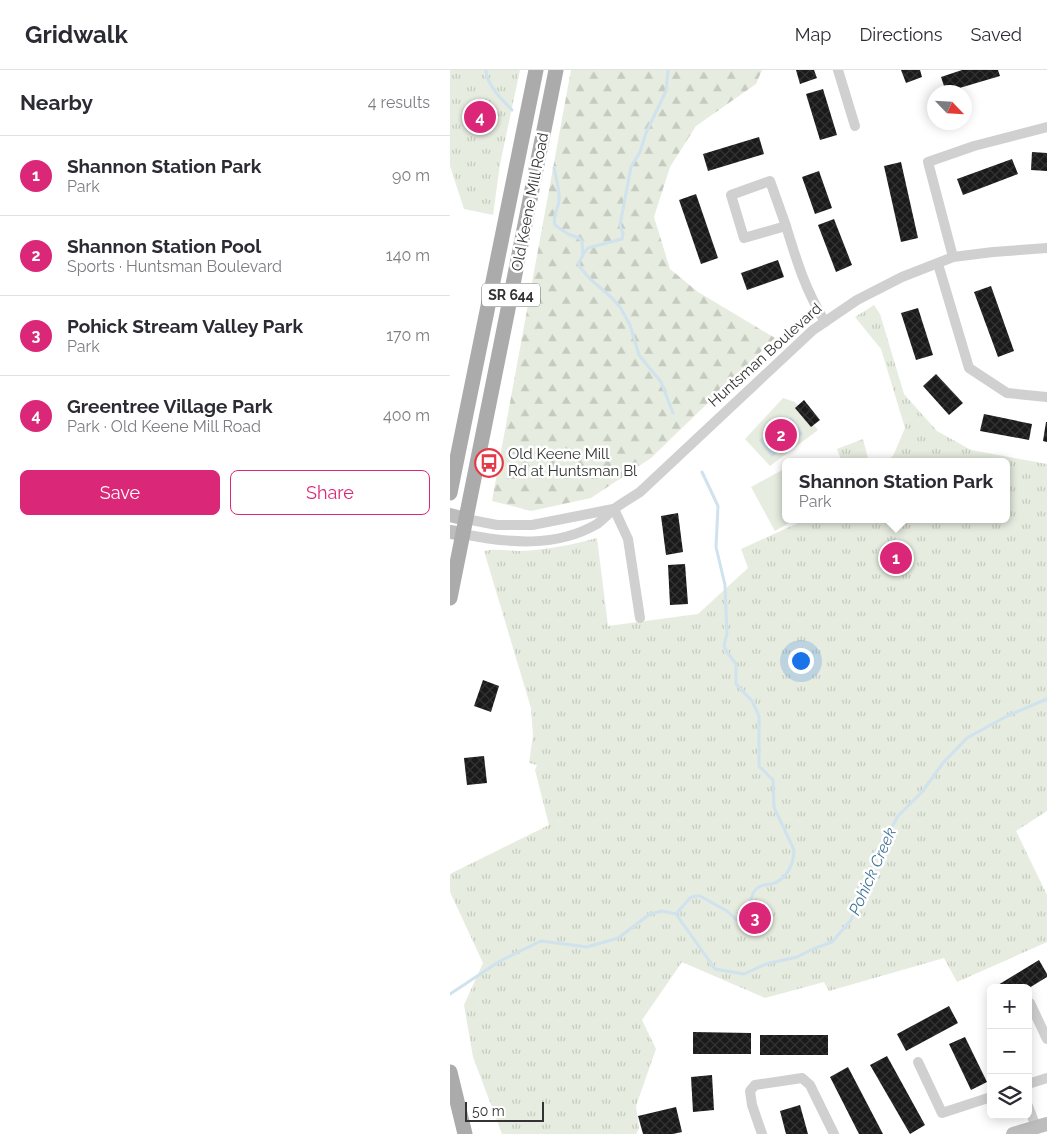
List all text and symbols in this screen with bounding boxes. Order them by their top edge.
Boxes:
text: Gridwalk [25,20,128,49]
text: Map [795,24,831,45]
text: Directions [859,24,943,45]
text: Saved [971,24,1022,45]
north arrow [927,85,972,130]
text: Nearby [20,90,93,115]
text: 4 results [368,93,430,112]
pin: 4 [464,98,496,136]
street label: Old Keene Mill Road [508,131,552,273]
text: Shannon Station Park [67,155,261,177]
text: 1 [32,166,40,185]
text: 90 m [392,166,430,185]
text: Park [67,177,100,196]
text: Shannon Station Pool [67,235,261,257]
text: 2 [31,246,41,265]
text: 140 m [386,246,430,265]
text: Sports · Huntsman Boulevard [67,257,282,276]
road number: SR 644 [482,284,540,306]
street label: Huntsman Boulevard [705,299,825,411]
text: Pohick Stream Valley Park [67,315,303,337]
text: 3 [32,326,40,345]
text: 170 m [386,326,430,345]
text: Park [67,337,100,356]
text: Greentree Village Park [67,395,273,417]
text: 4 [31,406,41,425]
text: 400 m [383,406,430,425]
pin: 2 [765,416,797,454]
text: Park · Old Keene Mill Road [67,417,261,436]
place label: Old Keene Mill Rd at Huntsman Bl [508,445,638,480]
bus stop icon: Old Keene Mill Rd at Huntsman Bl [474,448,504,478]
popup [782,458,1010,523]
button: Save [20,470,220,515]
button: Share [230,470,430,515]
text: Shannon Station Park [799,470,993,492]
text: Park [799,492,832,511]
pin: 1 [880,539,912,577]
your location [788,648,814,674]
water label: Pohick Creek [845,824,900,918]
pin: 3 [739,899,771,937]
map controls [987,984,1032,1119]
button: + [987,984,1032,1029]
button: − [987,1029,1032,1074]
button: layers [987,1074,1032,1119]
scale bar [465,1099,544,1122]
text: 50 m [472,1103,505,1119]

